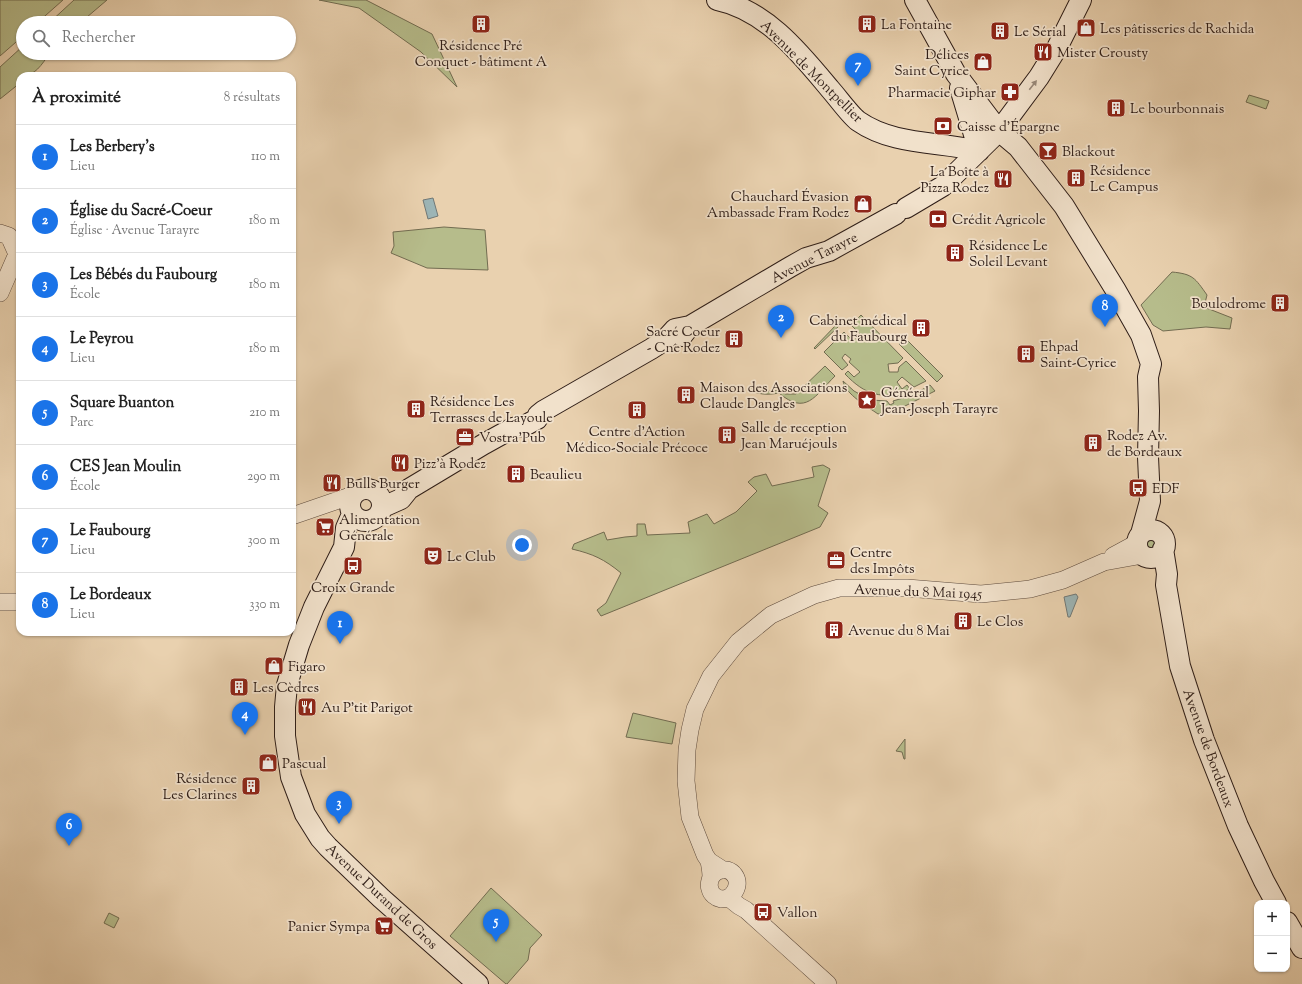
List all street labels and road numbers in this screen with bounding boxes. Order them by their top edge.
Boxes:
street label: Avenue de Montpellier [755,17,867,129]
street label: Avenue Tarayre [768,228,862,289]
street label: Avenue du 8 Mai 1945 [854,581,982,605]
street label: Avenue de Bordeaux [1176,687,1238,811]
street label: Avenue Durand de Gros [320,840,441,955]

